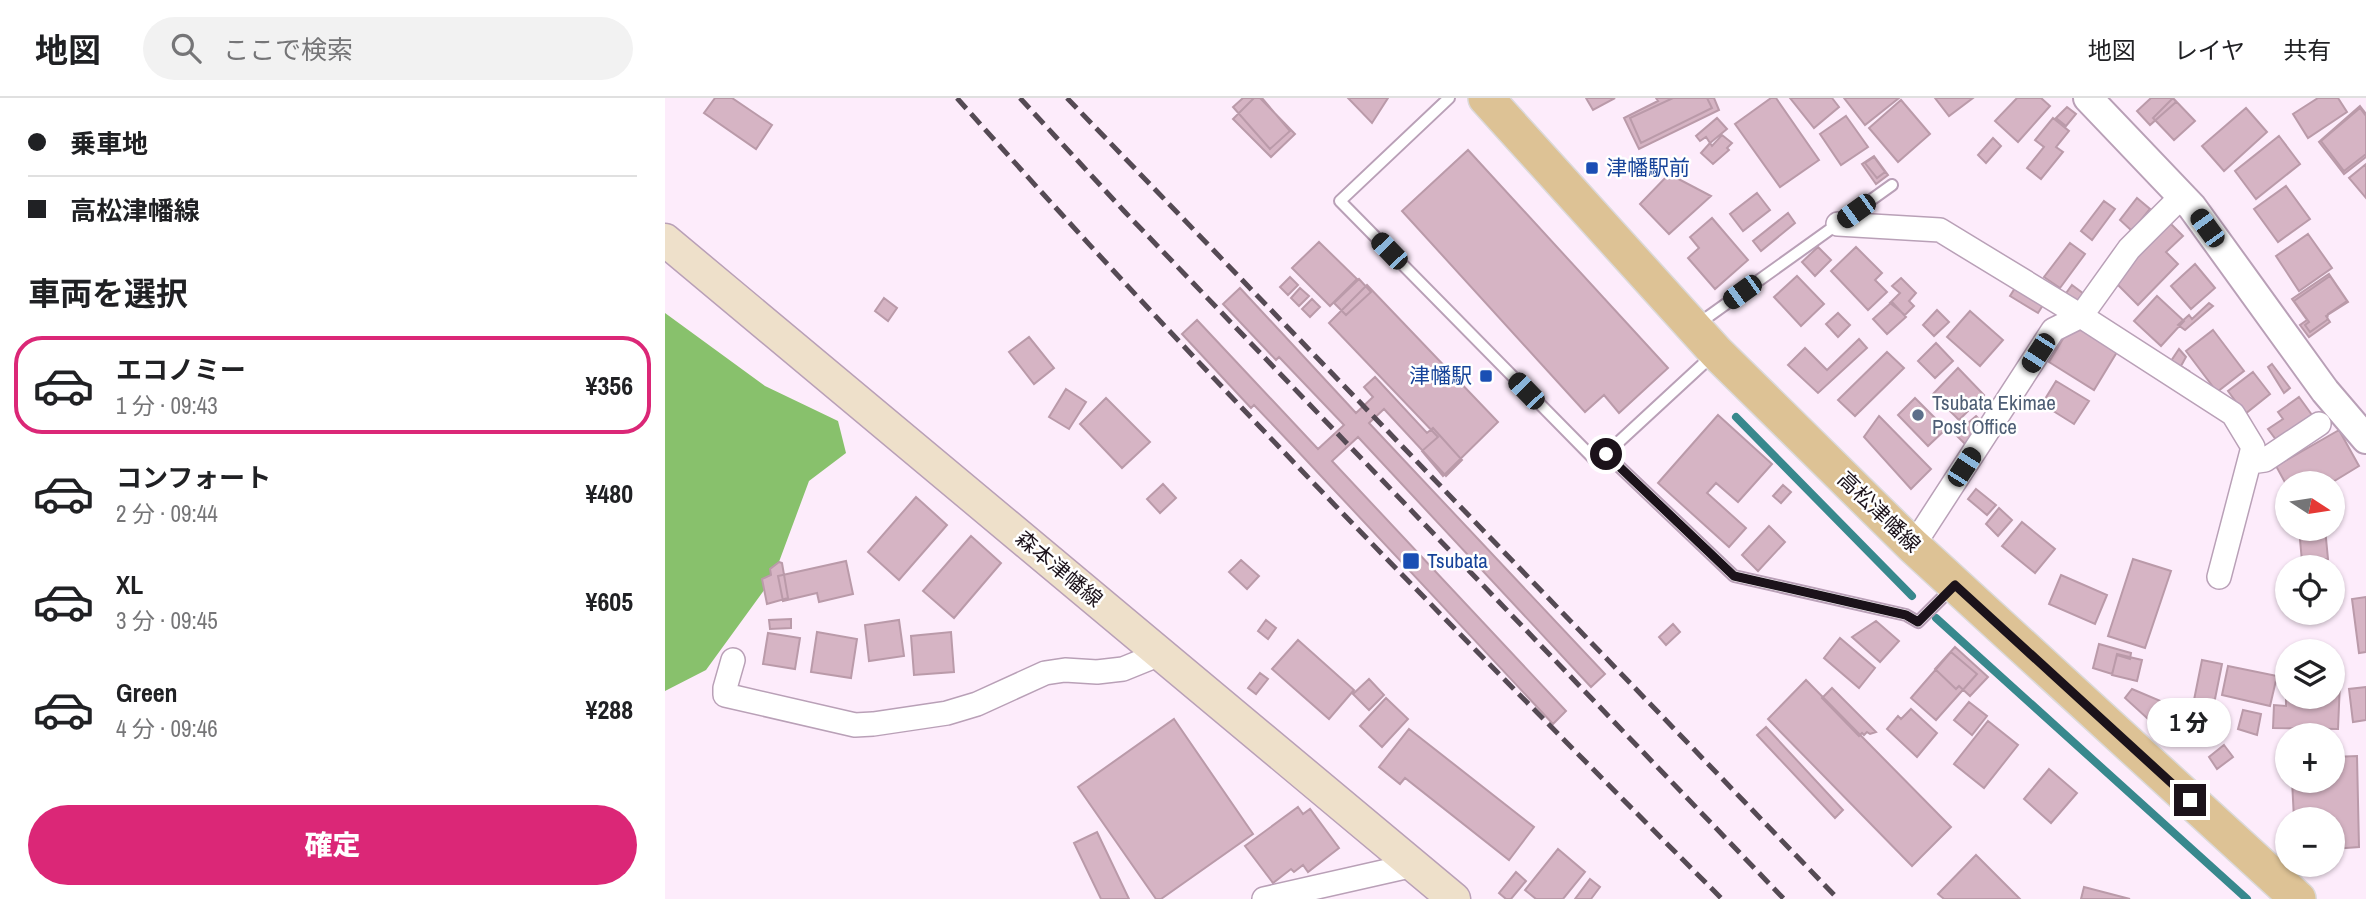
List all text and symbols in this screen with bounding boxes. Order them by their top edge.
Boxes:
search box [143,17,633,80]
text: 地図 [35,28,101,72]
icon: search [167,29,205,67]
text: ここで検索 [223,32,353,67]
text: 地図 [2088,34,2136,66]
text: レイヤ [2174,34,2245,66]
text: 共有 [2283,34,2331,66]
text: 乗車地 [70,126,148,161]
place label: 津幡駅前 [1606,153,1690,182]
marker: 津幡駅前 [1584,160,1600,176]
car [1833,190,1880,232]
text: 高松津幡線 [70,193,200,228]
car [2187,205,2228,251]
car [1367,229,1412,273]
car [1719,271,1766,313]
text: 車両を選択 [28,272,188,315]
car [2018,330,2059,376]
text: エコノミー [116,352,246,387]
icon: car [32,354,95,417]
place label: 津幡駅 [1409,361,1472,390]
text: ¥356 [586,368,633,403]
marker: 津幡駅 [1478,368,1494,384]
car [1504,369,1549,413]
place label: Tsubata Ekimae Post Office [1932,388,2056,441]
text: 1 分 · 09:43 [116,390,218,421]
marker: Tsubata Ekimae Post Office [1910,407,1926,423]
route start [1590,438,1622,470]
car [1944,444,1985,490]
text: コンフォート [116,460,271,495]
icon: car [32,462,95,525]
street label: 高松津幡線 [1832,465,1927,559]
north arrow [2275,471,2345,541]
map controls [2275,471,2345,877]
text: ¥480 [586,476,633,511]
text: 2 分 · 09:44 [116,498,218,529]
street label: 森本津幡線 [1010,524,1109,613]
place label: Tsubata [1427,546,1488,575]
marker: Tsubata [1401,551,1421,571]
button: locate [2275,555,2345,625]
text: XL [116,567,143,602]
icon: car [32,570,95,633]
text: ¥605 [586,584,633,619]
text: 3 分 · 09:45 [116,605,218,636]
button: layers [2275,639,2345,709]
text: Green [116,675,178,710]
icon: car [32,678,95,741]
text: ¥288 [586,692,633,727]
callout: 1 分 [2148,698,2232,748]
text: 1 分 [2170,707,2208,738]
text: 4 分 · 09:46 [116,713,218,744]
button: + [2275,723,2345,793]
route end [2174,784,2206,816]
button: 確定 [28,805,637,885]
button: − [2275,807,2345,877]

